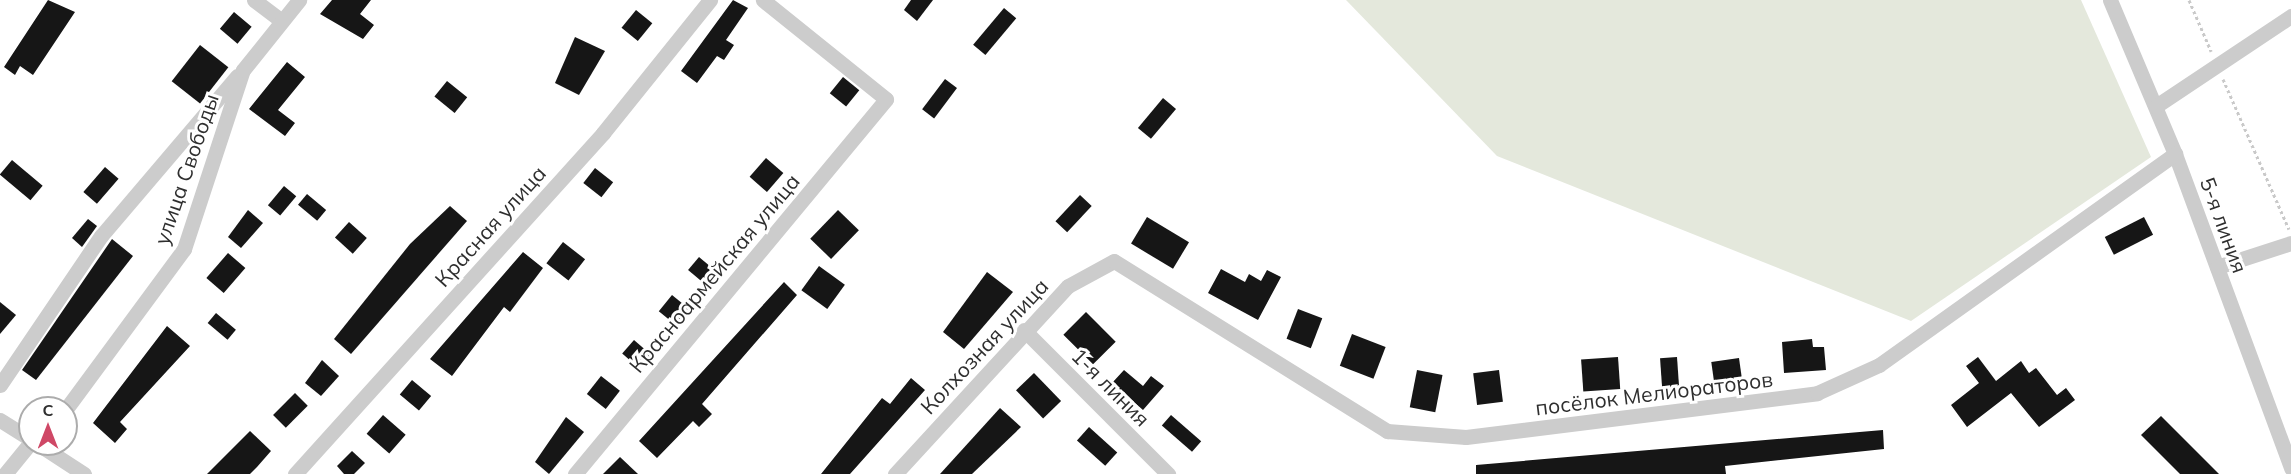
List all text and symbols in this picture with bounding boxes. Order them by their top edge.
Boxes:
street label: улица Свободы [148,90,224,248]
street label: Красная улица [429,160,551,292]
street label: Красноармейская улица [623,169,805,377]
street label: 5-я линия [2195,174,2253,276]
street label: Колхозная улица [915,273,1053,419]
street label: 1-я линия [1067,343,1155,431]
street label: посёлок Мелиораторов [1534,366,1774,420]
north arrow [18,396,78,456]
text: С [43,400,53,420]

